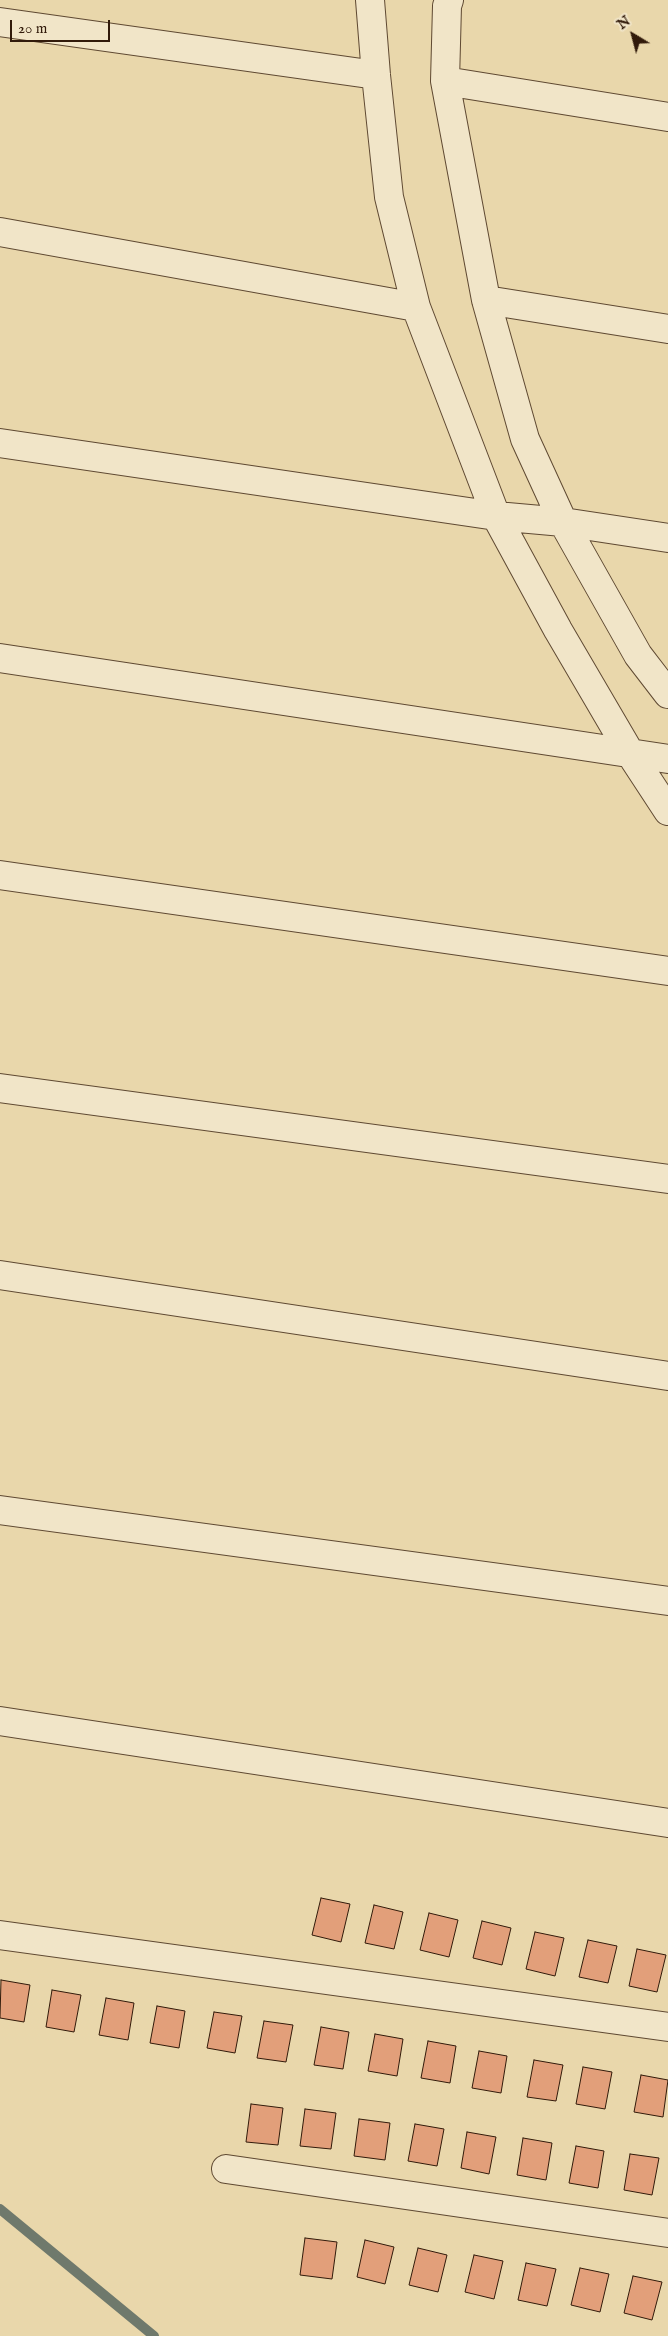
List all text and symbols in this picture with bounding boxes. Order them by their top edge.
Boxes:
scale bar [12,10,112,42]
north arrow [608,10,658,60]
text: N [614,12,634,34]
text: 20 m [18,19,47,38]

